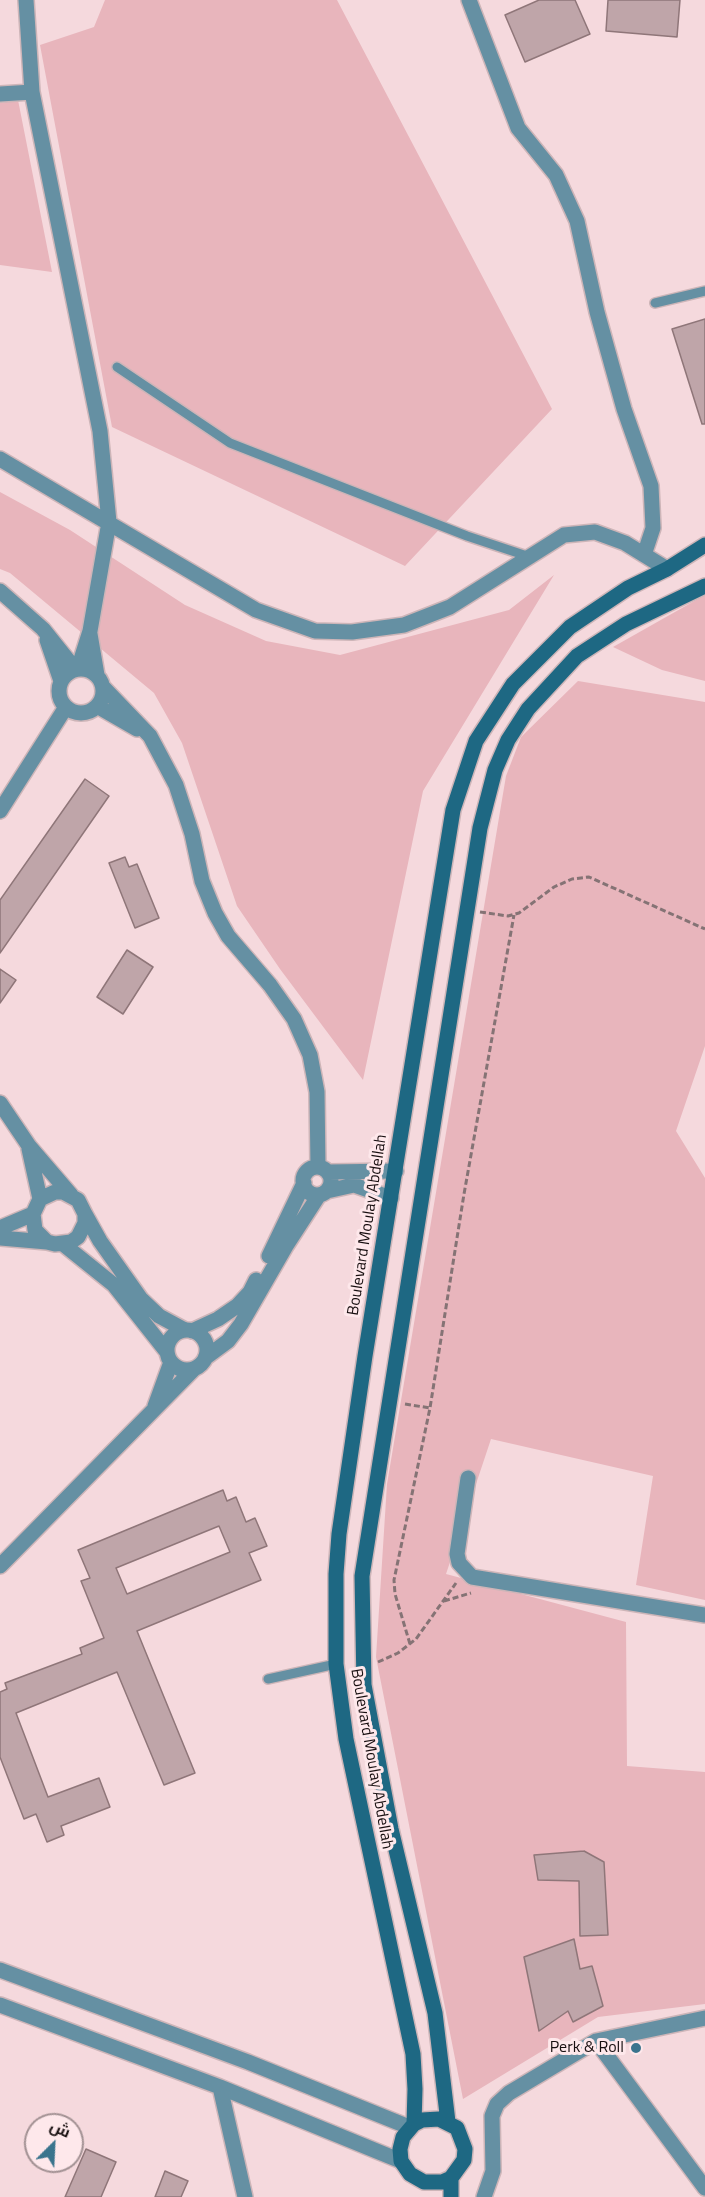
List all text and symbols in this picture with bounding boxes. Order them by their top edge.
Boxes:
street label: Boulevard Moulay Abdellah [344,1133,392,1317]
street label: Boulevard Moulay Abdellah [346,1667,396,1851]
place label: Perk & Roll [550,2038,624,2058]
marker: Perk & Roll [629,2041,643,2055]
north arrow [24,2113,84,2173]
text: ش [46,2113,75,2144]

